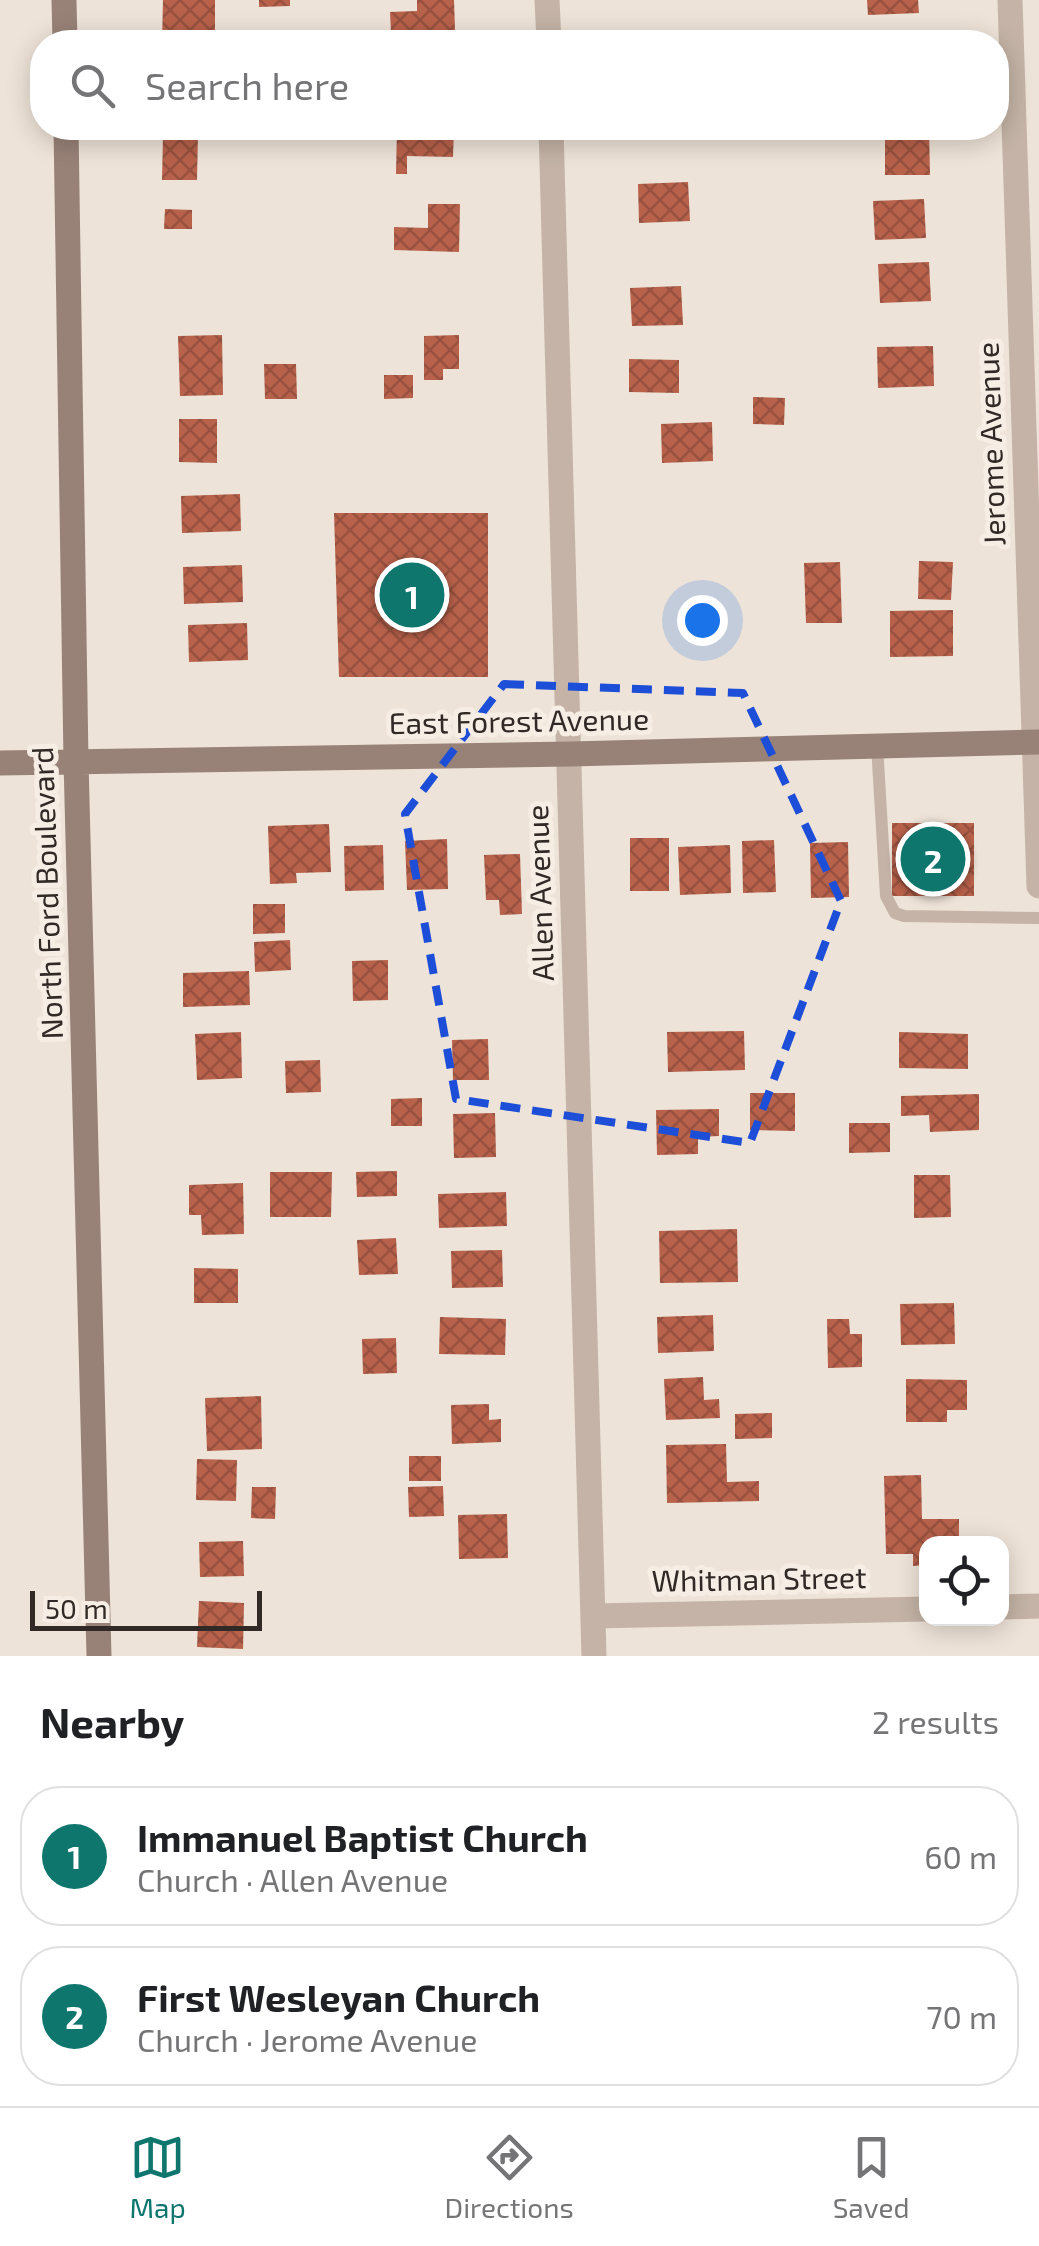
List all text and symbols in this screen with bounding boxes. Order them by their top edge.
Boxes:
search box [30,30,1009,140]
icon: search [65,58,120,113]
text: Search here [145,62,349,108]
street label: Jerome Avenue [968,342,1012,547]
pin: 1 [380,558,444,632]
your location [677,595,728,646]
street label: East Forest Avenue [389,700,649,740]
street label: North Ford Boulevard [23,746,69,1040]
street label: Allen Avenue [518,804,560,982]
pin: 2 [900,822,966,896]
map controls [919,1536,1009,1626]
button: locate [919,1536,1009,1626]
street label: Whitman Street [651,1558,867,1598]
scale bar [30,1586,262,1630]
text: 50 m [45,1591,108,1625]
text: Nearby [40,1696,184,1746]
text: 2 results [872,1702,999,1740]
text: Immanuel Baptist Church [137,1814,588,1860]
text: 1 [68,1837,81,1875]
text: 60 m [924,1837,997,1875]
text: Church · Allen Avenue [137,1860,448,1898]
text: First Wesleyan Church [137,1974,540,2020]
text: 2 [65,1997,84,2035]
text: 70 m [926,1997,997,2035]
text: Church · Jerome Avenue [137,2020,477,2058]
tab: Map [129,2130,186,2224]
tab: Directions [445,2130,574,2224]
tab: Saved [833,2130,910,2224]

